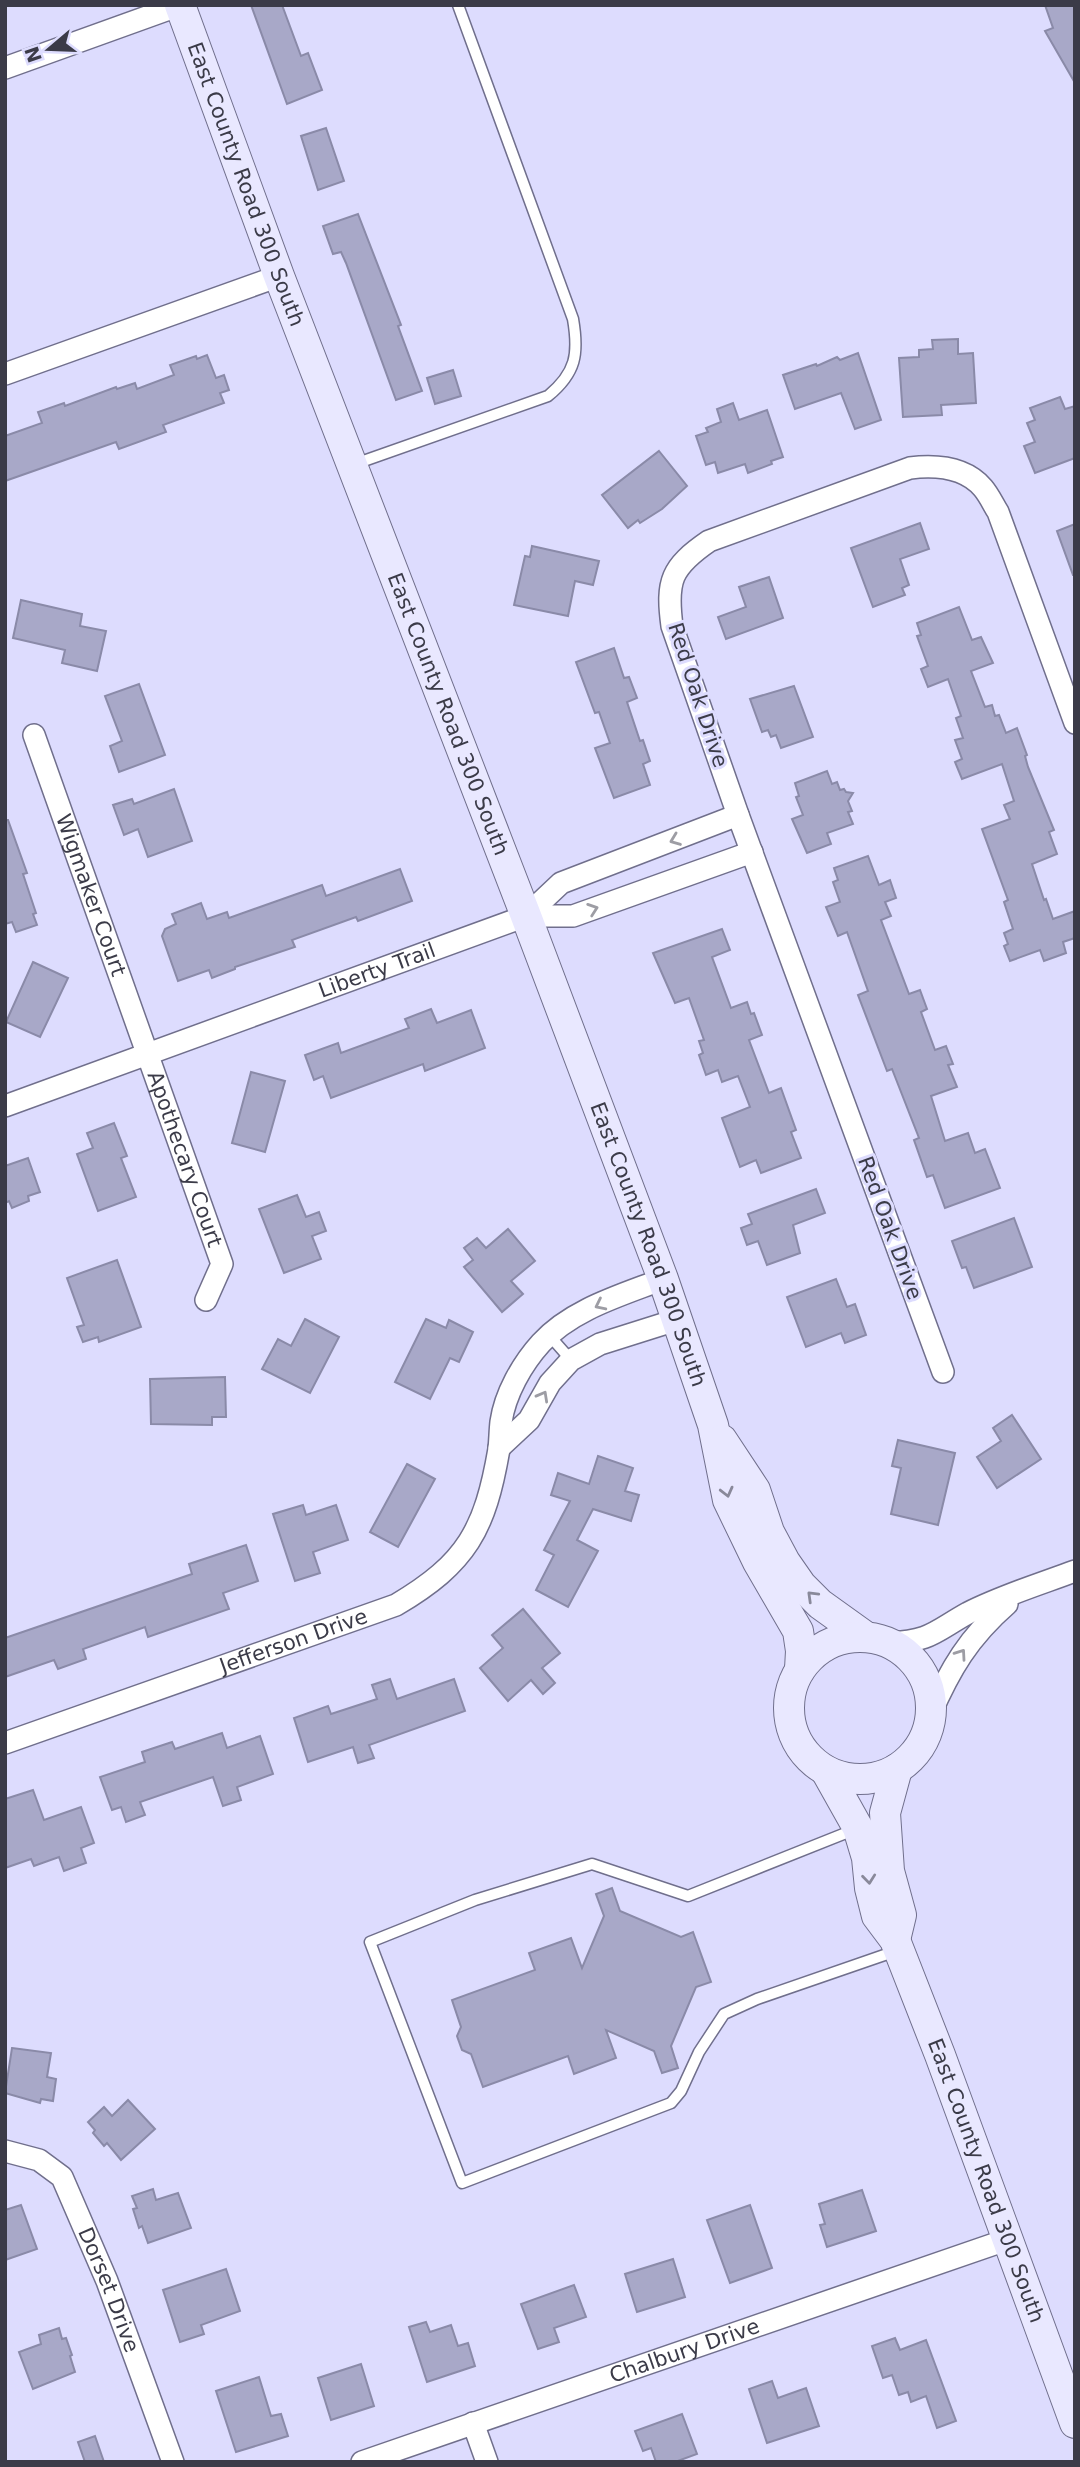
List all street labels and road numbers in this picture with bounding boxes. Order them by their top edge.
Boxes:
street label: East County Road 300 South [183,39,309,330]
street label: East County Road 300 South [383,569,513,859]
street label: Red Oak Drive [663,620,733,770]
street label: Wigmaker Court [51,811,131,979]
street label: Liberty Trail [315,938,439,1003]
street label: Apothecary Court [142,1068,227,1250]
street label: East County Road 300 South [585,1099,711,1390]
street label: Red Oak Drive [853,1153,927,1303]
street label: Jefferson Drive [215,1604,371,1679]
street label: East County Road 300 South [923,2035,1049,2326]
street label: Dorset Drive [73,2224,144,2356]
street label: Chalbury Drive [606,2314,763,2388]

